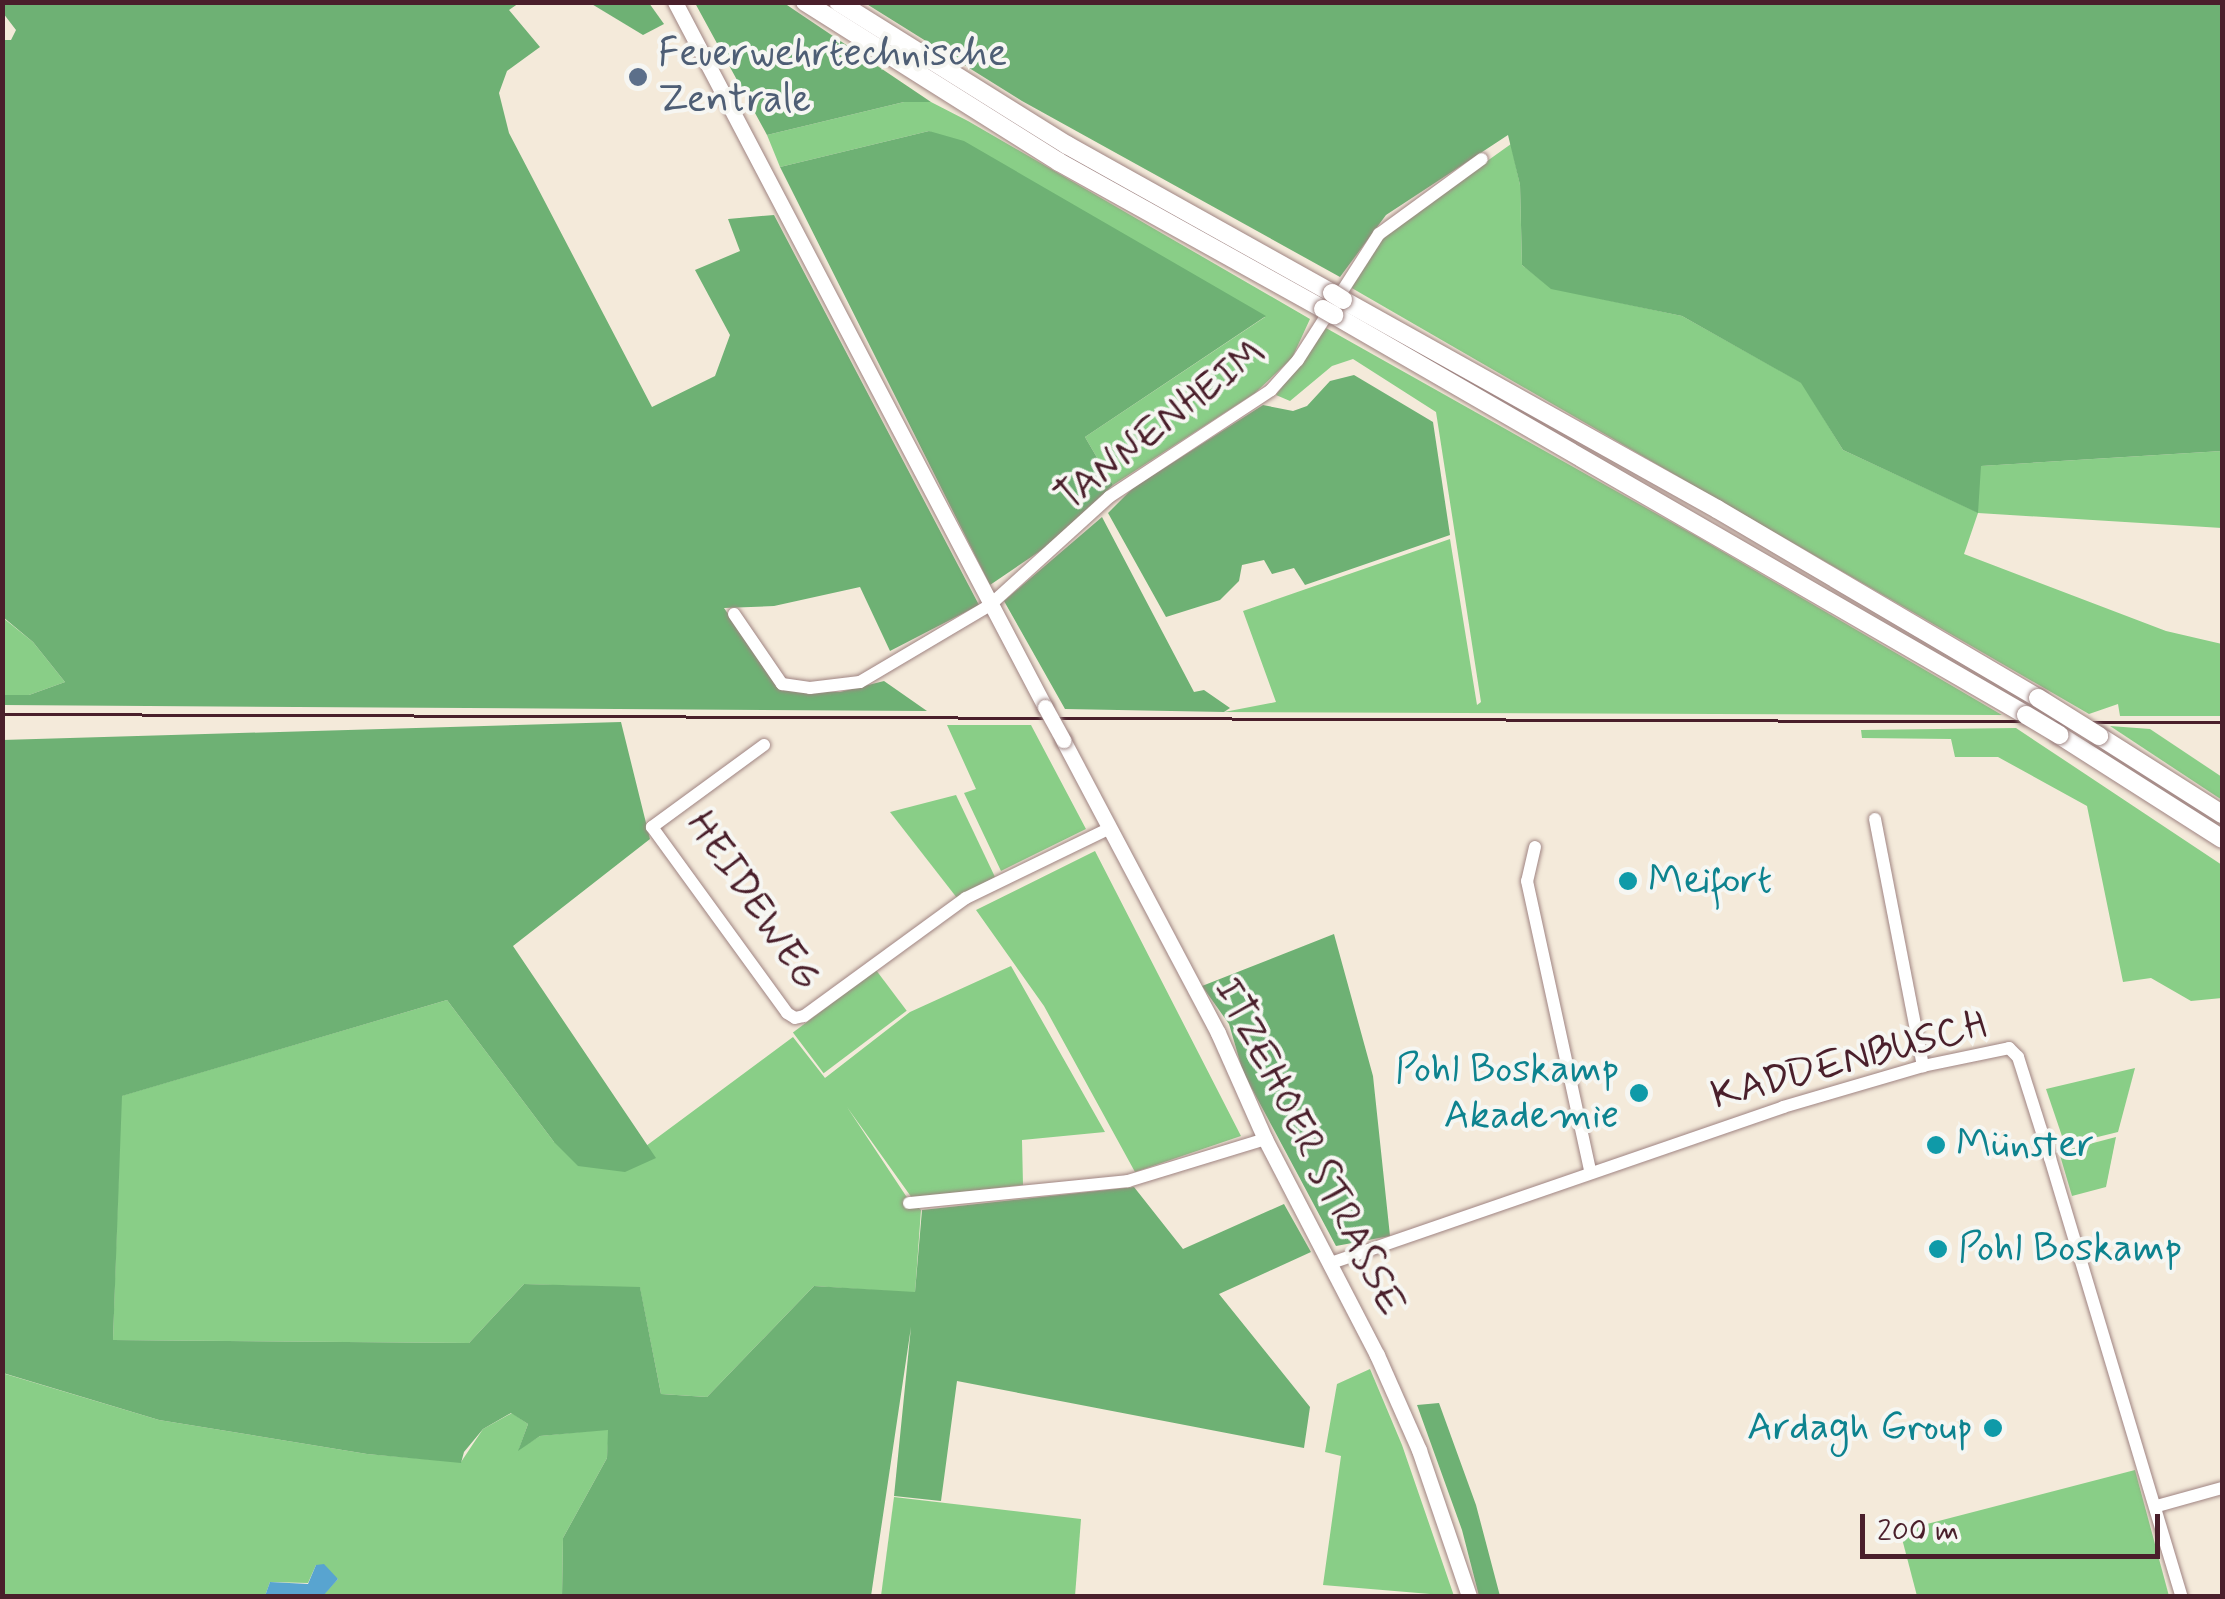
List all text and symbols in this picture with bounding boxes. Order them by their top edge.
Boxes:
place label: Feuerwehrtechnische Zentrale [658,30,1007,124]
marker: Feuerwehrtechnische Zentrale [627,66,649,88]
street label: TANNENHEIM [1046,328,1276,522]
street label: HEIDEWEG [676,802,830,1000]
place label: Meifort [1648,857,1772,905]
marker: Meifort [1617,870,1639,892]
street label: ITZEHOER STRASSE [1202,967,1416,1327]
street label: KADDENBUSCH [1706,1001,1992,1121]
place label: Pohl Boskamp Akademie [1395,1046,1619,1140]
marker: Pohl Boskamp Akademie [1628,1082,1650,1104]
place label: Münster [1956,1121,2094,1169]
marker: Münster [1925,1134,1947,1156]
place label: Pohl Boskamp [1958,1225,2182,1273]
marker: Pohl Boskamp [1927,1238,1949,1260]
place label: Ardagh Group [1747,1404,1973,1452]
marker: Ardagh Group [1982,1417,2004,1439]
scale bar [1865,1494,2165,1556]
text: 200 m [1877,1512,1959,1551]

